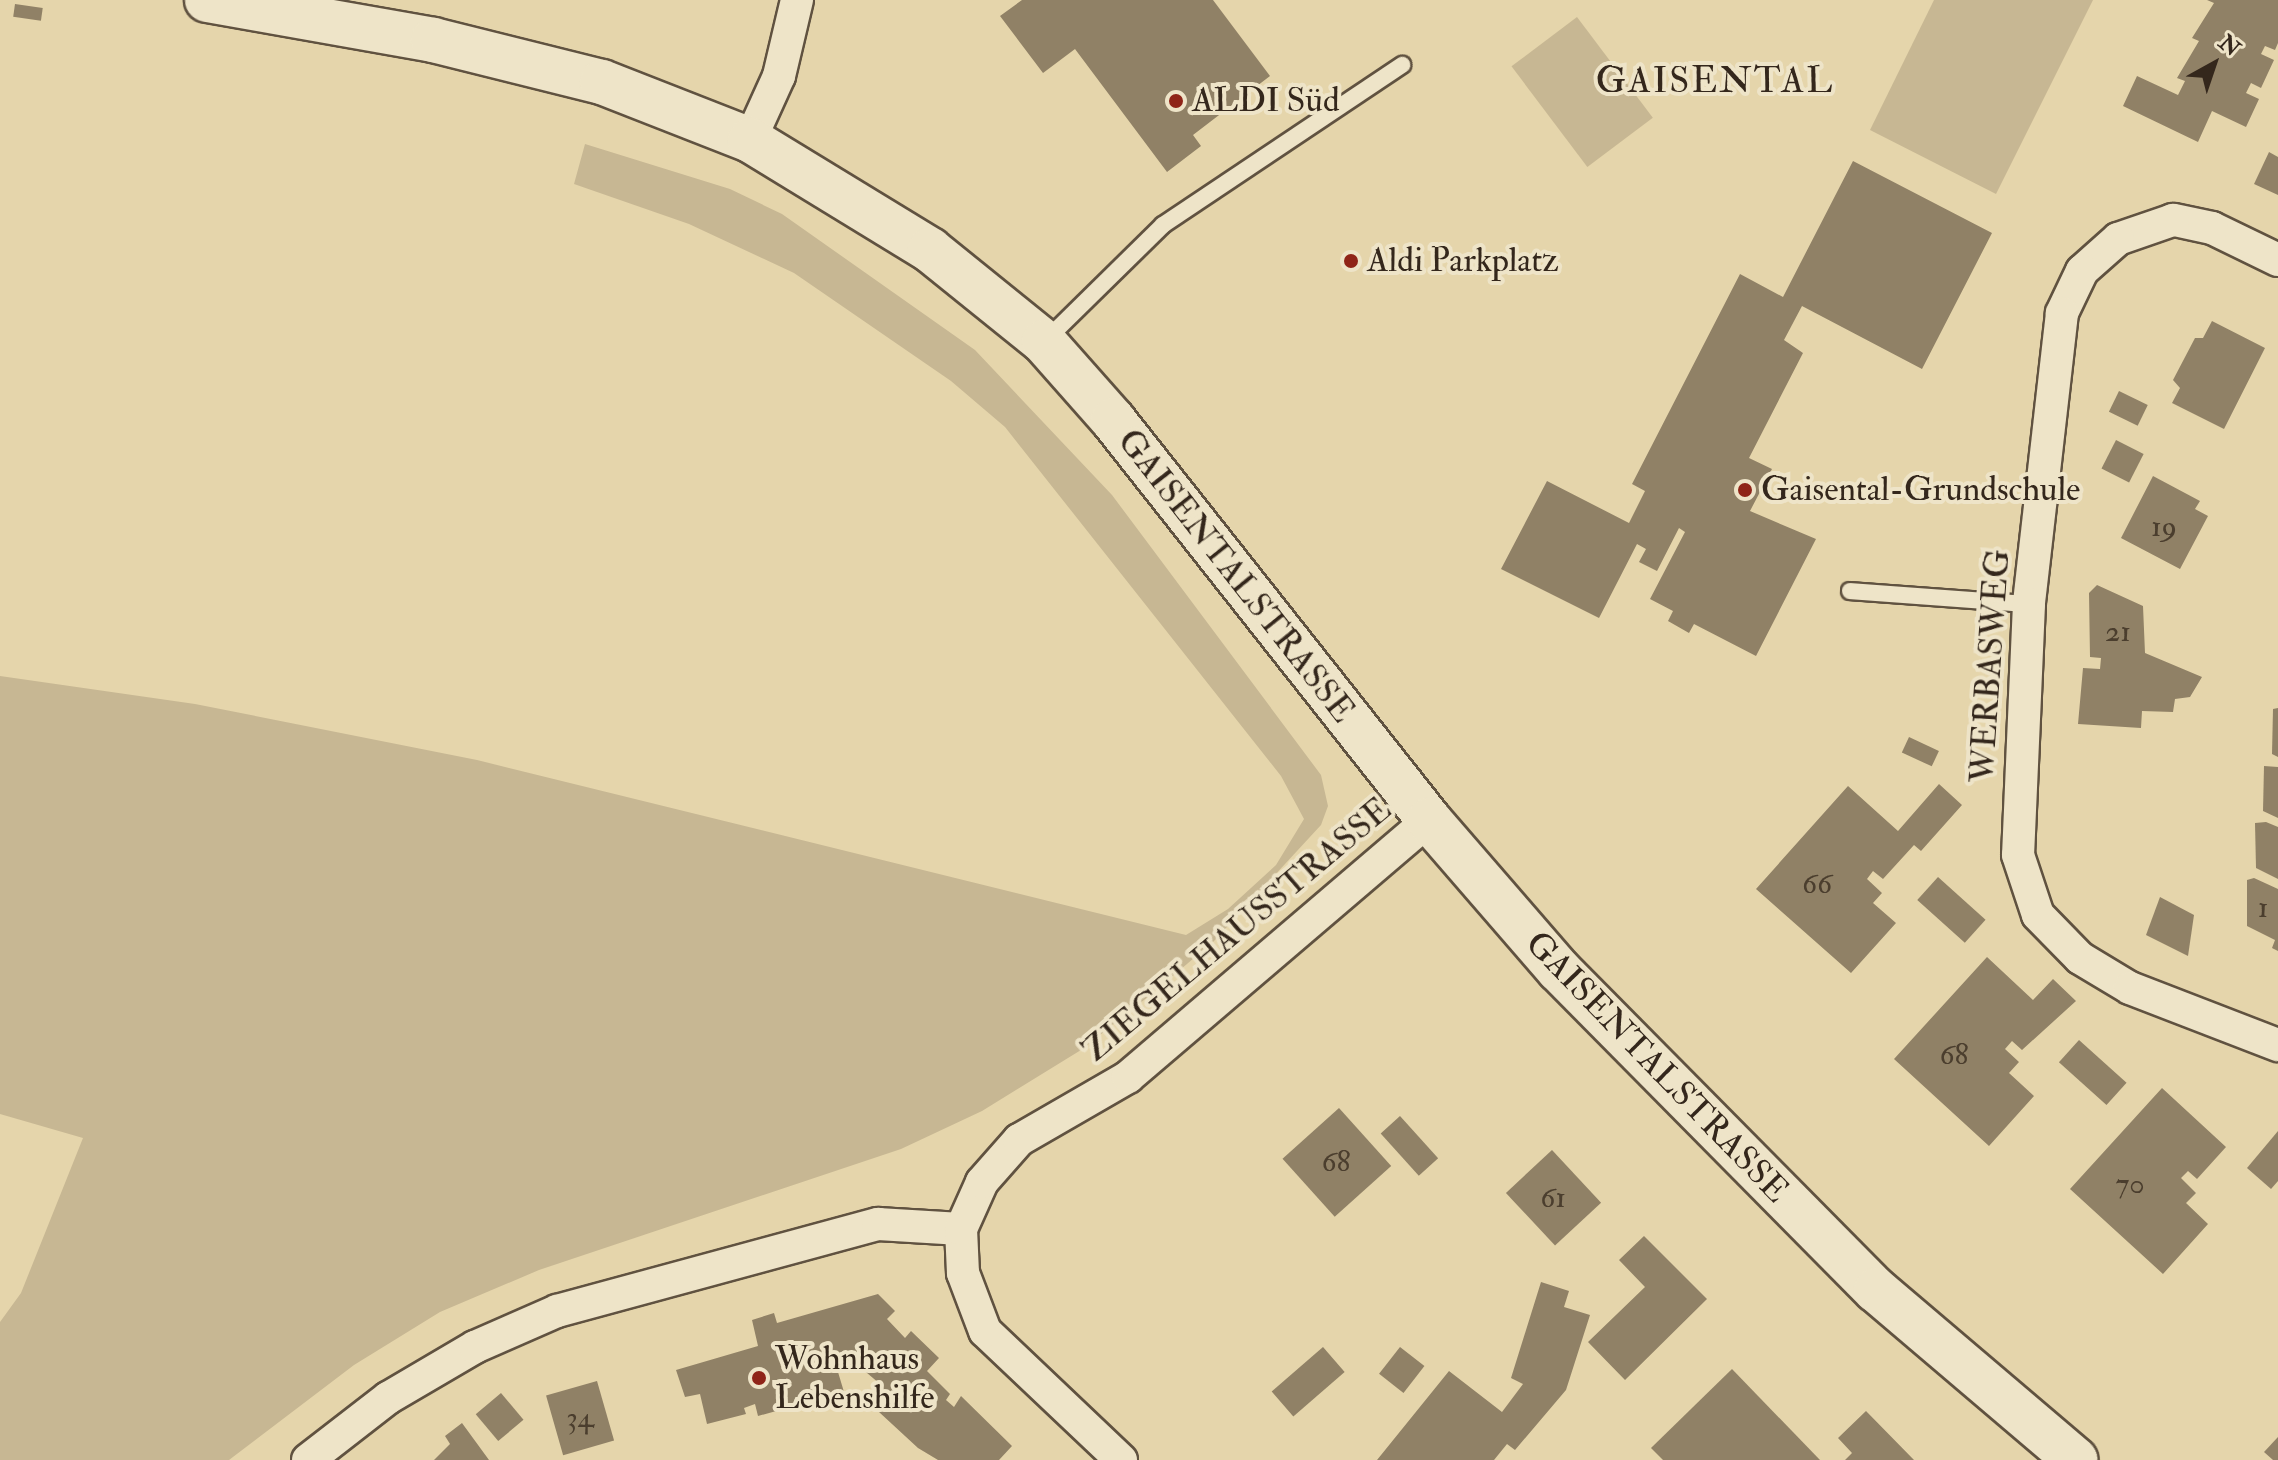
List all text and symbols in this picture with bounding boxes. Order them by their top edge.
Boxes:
north arrow [2174,24,2254,104]
text: N [2213,29,2246,63]
district label: GAISENTAL [1596,59,1834,103]
place label: ALDI Süd [1192,81,1340,121]
marker: ALDI Süd [1167,92,1185,110]
place label: Aldi Parkplatz [1367,241,1559,281]
marker: Aldi Parkplatz [1342,252,1360,270]
street label: GAISENTALSTRASSE [1109,421,1363,731]
place label: Gaisental-Grundschule [1761,470,2080,510]
marker: Gaisental-Grundschule [1736,481,1754,499]
house number: 19 [2151,509,2177,545]
street label: WERBASWEG [1961,548,2019,784]
house number: 21 [2105,614,2131,650]
street label: ZIEGELHAUSSTRASSE [1075,789,1399,1071]
house number: 66 [1802,866,1832,902]
house number: 1 [2258,890,2268,926]
street label: GAISENTALSTRASSE [1517,923,1797,1211]
house number: 68 [1939,1037,1969,1073]
house number: 68 [1321,1144,1351,1180]
house number: 70 [2115,1166,2145,1202]
house number: 61 [1540,1180,1566,1216]
place label: Wohnhaus Lebenshilfe [775,1338,934,1418]
marker: Wohnhaus Lebenshilfe [750,1369,768,1387]
house number: 34 [566,1400,594,1436]

